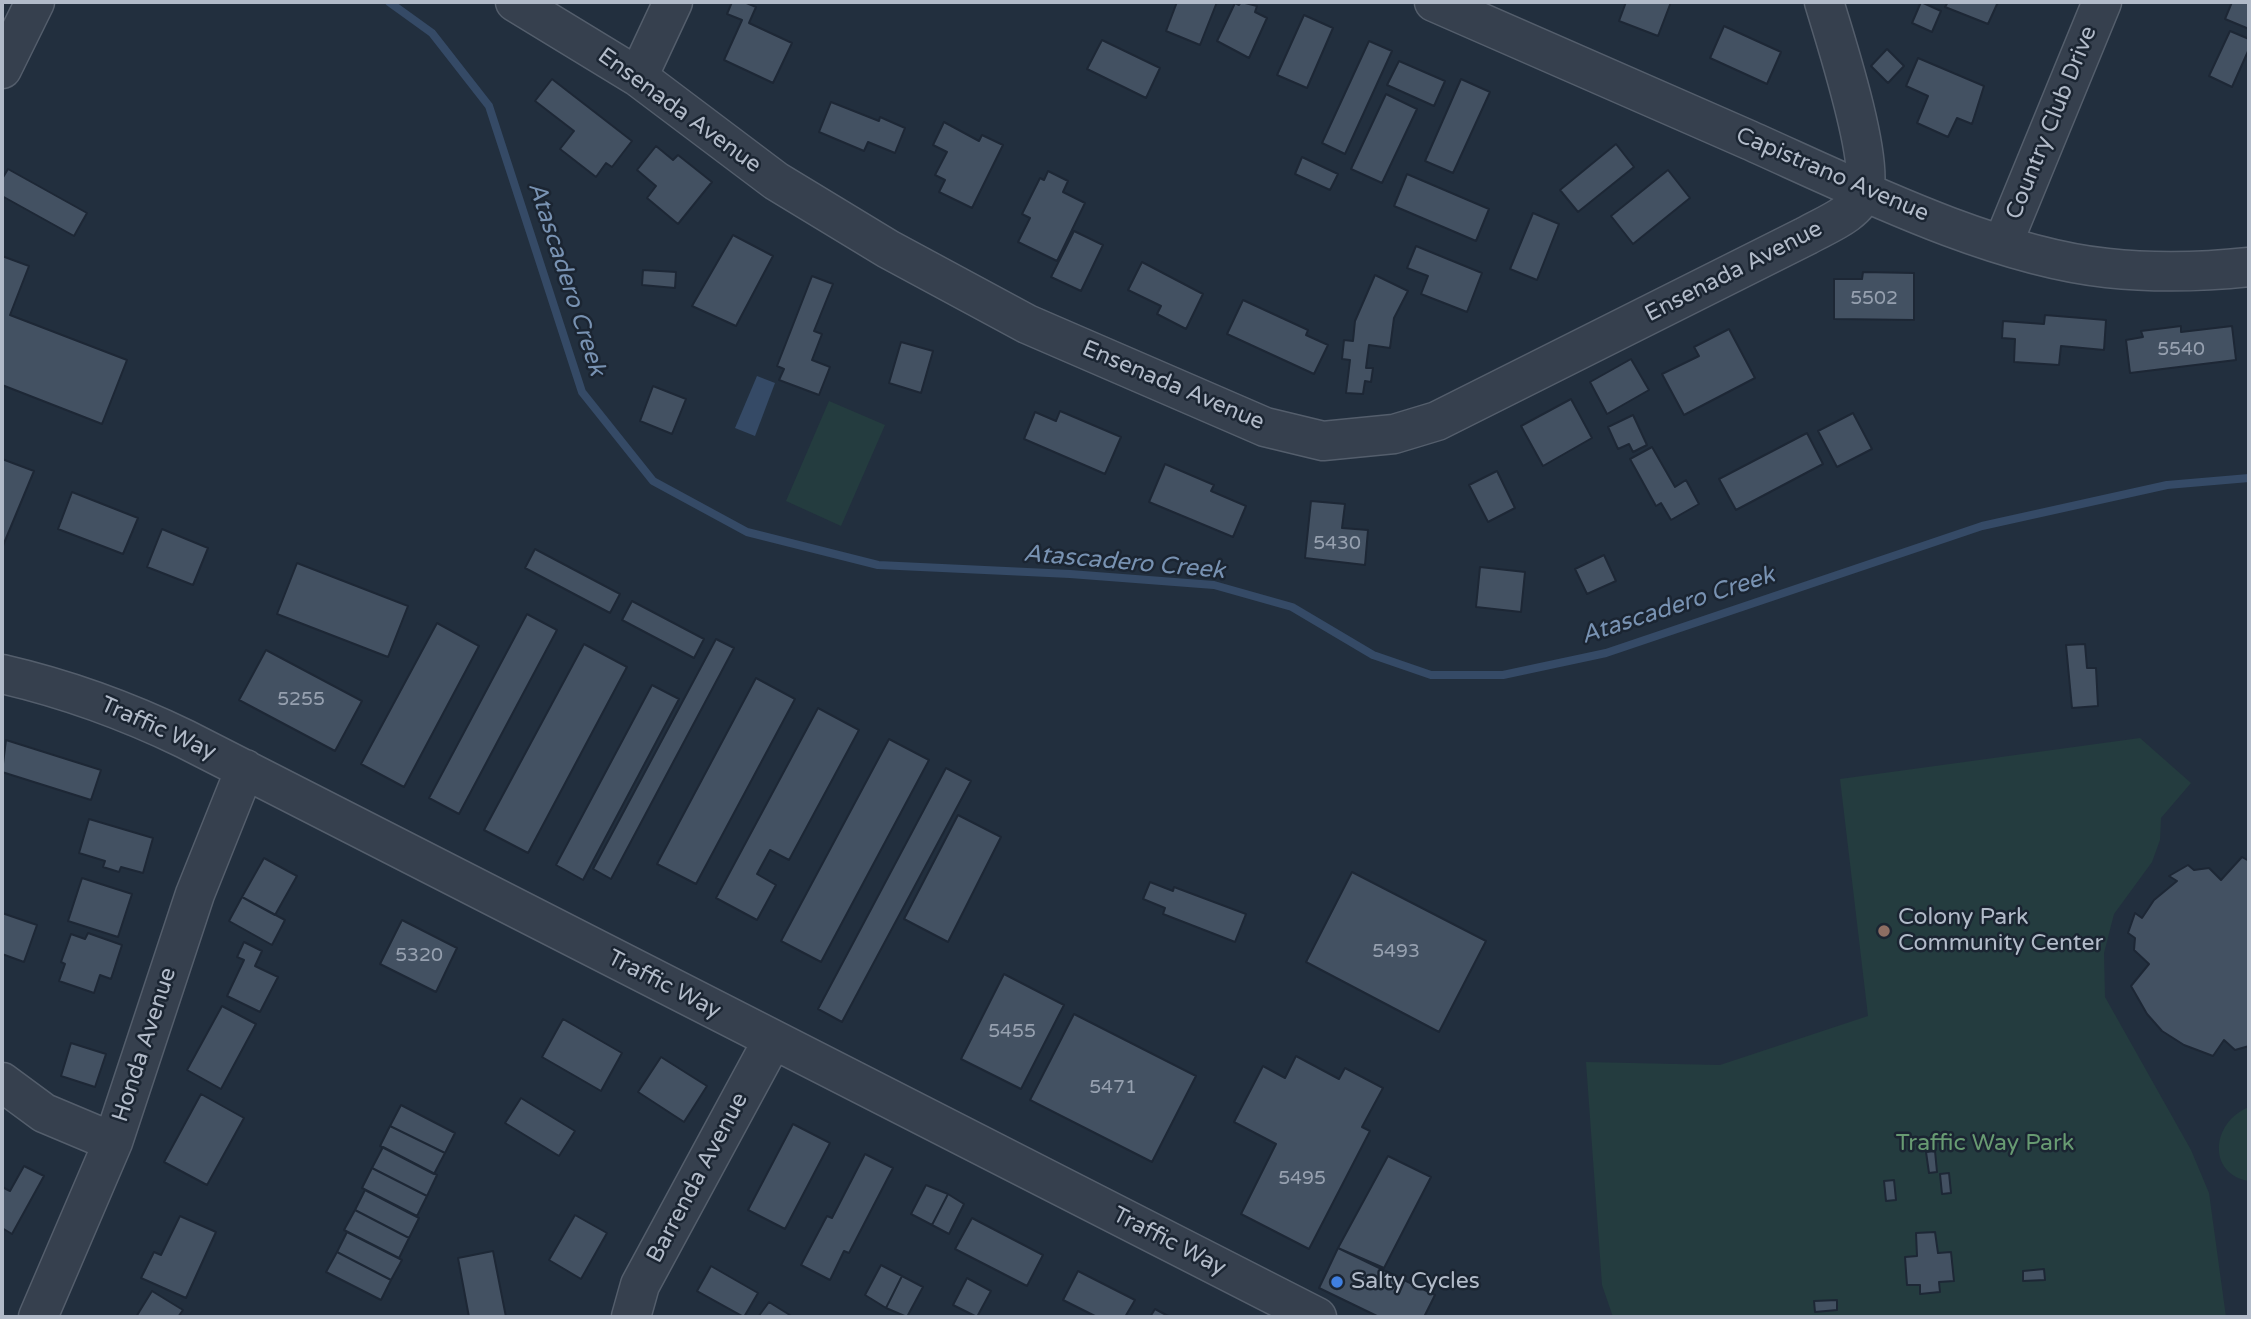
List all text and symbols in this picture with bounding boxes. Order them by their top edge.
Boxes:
street label: Country Club Drive [2001,22,2103,224]
street label: Ensenada Avenue [592,42,766,180]
street label: Capistrano Avenue [1731,122,1933,228]
water label: Atascadero Creek [521,179,611,379]
street label: Ensenada Avenue [1641,215,1827,329]
house number: 5502 [1850,288,1898,310]
street label: Ensenada Avenue [1078,335,1268,437]
house number: 5540 [2157,339,2205,361]
house number: 5430 [1313,533,1361,555]
water label: Atascadero Creek [1022,540,1226,586]
water label: Atascadero Creek [1578,561,1778,651]
house number: 5255 [277,689,325,711]
street label: Traffic Way [96,691,220,767]
place label: Colony Park Community Center [1898,904,2103,958]
marker: Colony Park Community Center [1876,923,1892,939]
house number: 5493 [1372,941,1420,963]
house number: 5320 [395,945,443,967]
street label: Traffic Way [603,945,725,1025]
street label: Honda Avenue [107,964,183,1126]
house number: 5455 [988,1021,1036,1043]
house number: 5471 [1089,1077,1137,1099]
street label: Barrenda Avenue [641,1088,755,1268]
park label: Traffic Way Park [1896,1130,2074,1158]
house number: 5495 [1278,1168,1326,1190]
street label: Traffic Way [1108,1202,1230,1282]
place label: Salty Cycles [1351,1268,1480,1296]
marker: Salty Cycles [1329,1274,1345,1290]

